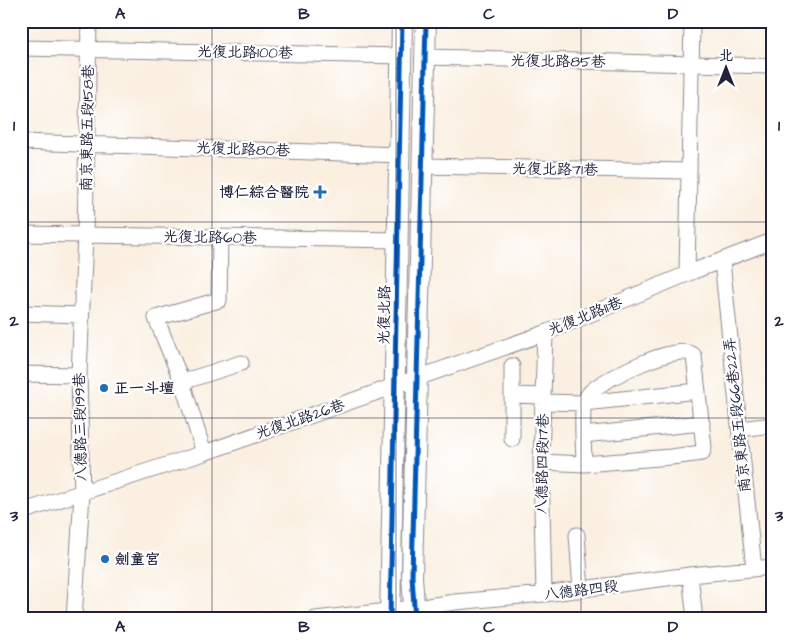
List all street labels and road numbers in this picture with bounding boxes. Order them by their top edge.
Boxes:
street label: 光復北路100巷 [197,41,293,64]
street label: 光復北路85巷 [510,50,606,73]
street label: 南京東路五段158巷 [76,64,99,192]
street label: 光復北路80巷 [196,137,290,162]
street label: 光復北路71巷 [512,158,598,181]
street label: 光復北路60巷 [163,226,257,249]
street label: 光復北路 [373,285,396,345]
street label: 光復北路11巷 [545,292,626,341]
street label: 南京東路五段66巷22弄 [719,336,756,494]
street label: 八德路三段199巷 [69,372,92,482]
street label: 光復北路26巷 [253,394,348,445]
street label: 八德路四段17巷 [531,413,554,515]
street label: 八德路四段 [543,576,620,605]

